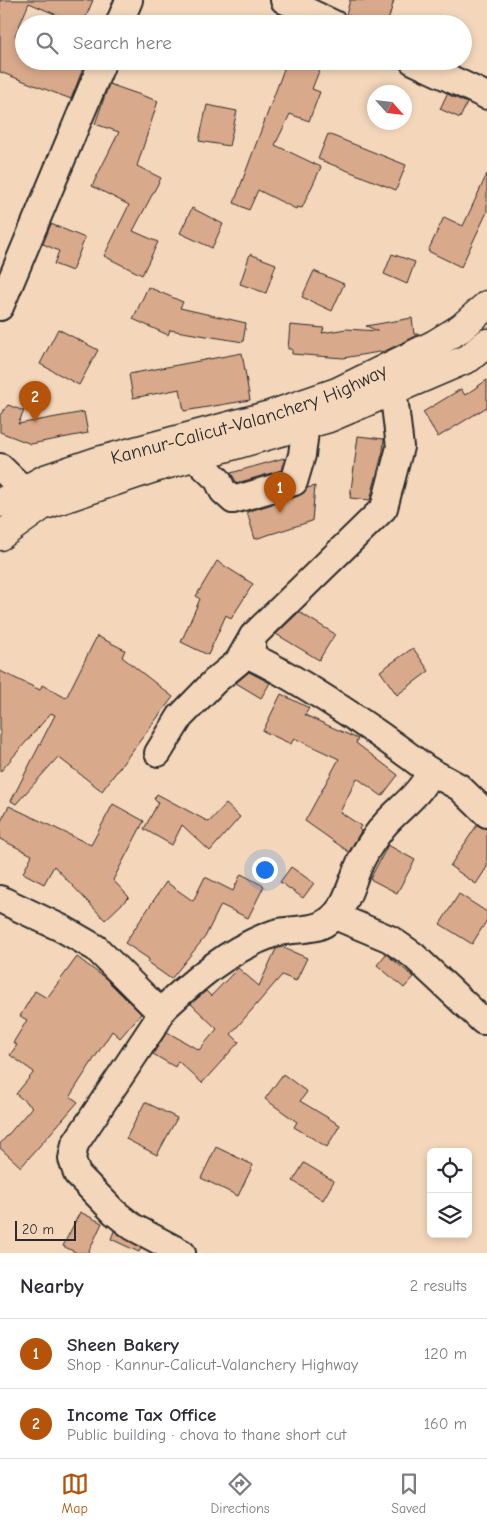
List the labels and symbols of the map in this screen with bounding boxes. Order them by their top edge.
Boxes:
north arrow [367,85,412,130]
street label: Kannur-Calicut-Valanchery Highway [108,359,391,469]
pin: 2 [19,381,51,422]
pin: 1 [264,472,296,513]
your location [252,857,278,883]
scale bar [15,1218,76,1241]

